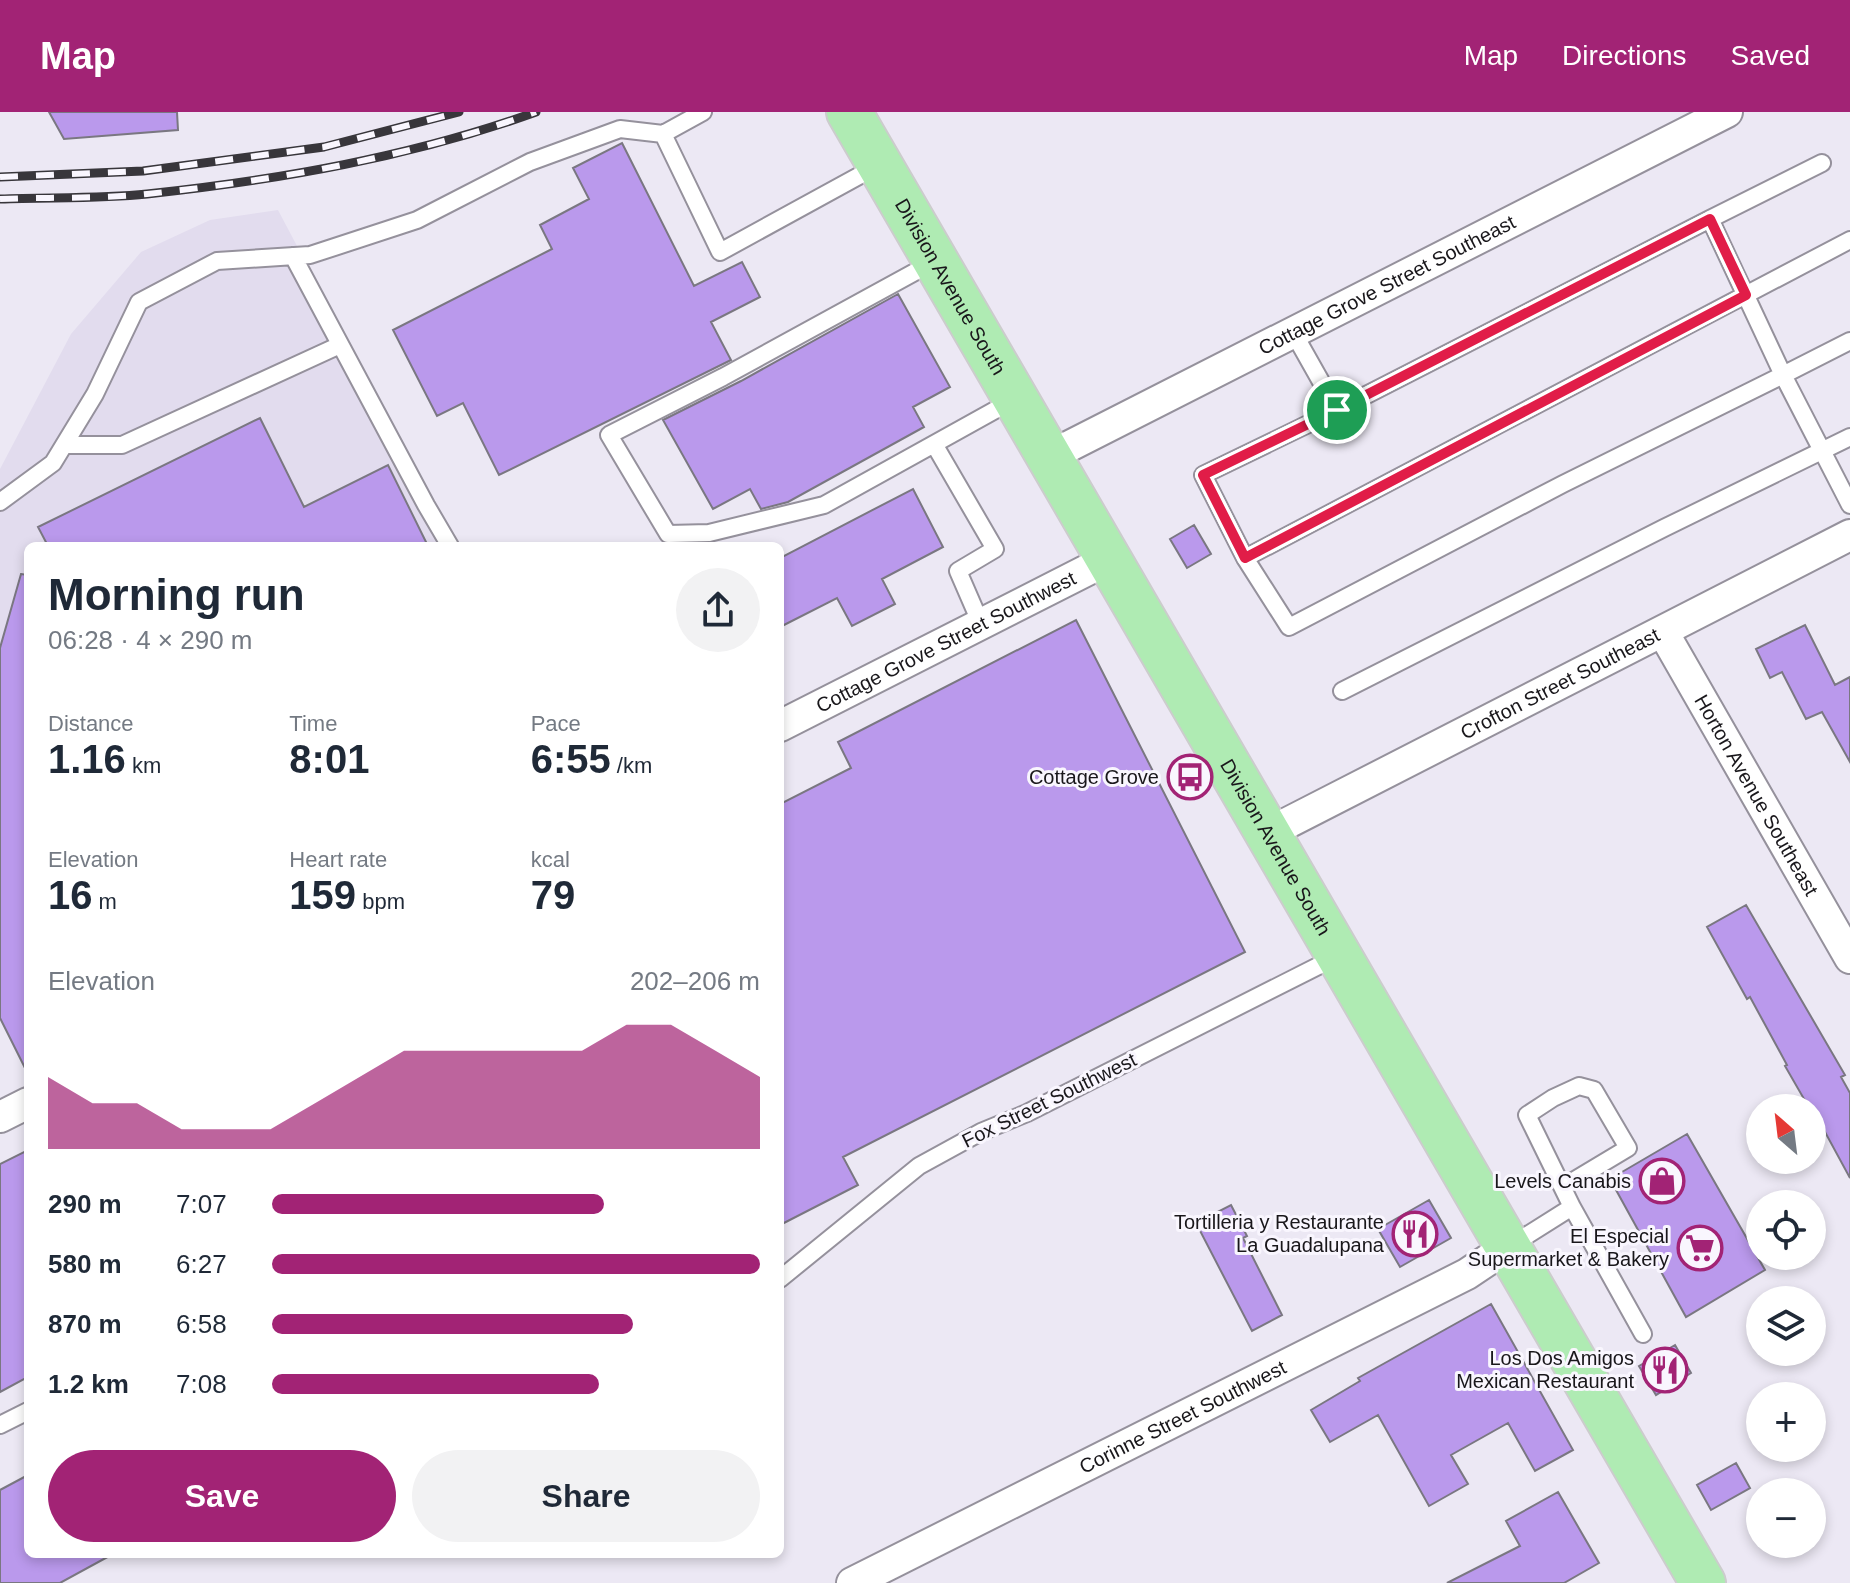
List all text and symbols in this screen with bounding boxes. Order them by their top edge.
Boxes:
text: Map [40,35,116,77]
text: Map [1464,40,1518,71]
text: Directions [1562,40,1687,71]
text: Saved [1731,40,1810,71]
street label: Division Avenue South [891,195,1010,379]
street label: Cottage Grove Street Southeast [1255,210,1519,359]
pin [1303,376,1371,444]
icon: arrive [1315,388,1359,432]
street label: Cottage Grove Street Southwest [812,567,1080,717]
button: share [676,568,760,652]
text: Morning run [48,570,305,619]
street label: Crofton Street Southeast [1457,623,1663,743]
text: 06:28 · 4 × 290 m [48,625,253,655]
street label: Horton Avenue Southeast [1690,691,1823,900]
text: Distance [48,711,134,736]
text: Time [289,711,337,736]
text: Pace [531,711,581,736]
text: 1.16 [48,737,126,781]
text: 8:01 [289,737,369,781]
text: 6:55 [531,737,611,781]
text: km [126,753,161,778]
text: /km [611,753,652,778]
bus stop icon: Cottage Grove [1166,753,1214,801]
street label: Division Avenue South [1216,755,1335,939]
place label: Cottage Grove [1029,766,1159,788]
text: Elevation [48,847,139,872]
text: Heart rate [289,847,387,872]
text: kcal [531,847,570,872]
text: 16 [48,873,93,917]
text: 159 [289,873,356,917]
text: 79 [531,873,575,917]
text: m [93,889,117,914]
text: bpm [356,889,405,914]
text: Elevation [48,966,155,996]
text: 202–206 m [630,966,760,996]
street label: Fox Street Southwest [958,1048,1140,1152]
north arrow [1746,1094,1826,1174]
map controls [1746,1094,1826,1558]
shop icon: Levels Canabis [1638,1157,1686,1205]
place label: Levels Canabis [1494,1170,1631,1192]
text: 290 m [48,1189,122,1219]
text: 7:07 [176,1189,227,1219]
button: locate [1746,1190,1826,1270]
restaurant icon: Tortilleria y Restaurante La Guadalupana [1391,1210,1439,1258]
place label: Tortilleria y Restaurante La Guadalupana [1174,1211,1385,1256]
supermarket icon: El Especial Supermarket & Bakery [1676,1224,1724,1272]
place label: El Especial Supermarket & Bakery [1468,1225,1669,1270]
text: 580 m [48,1249,122,1279]
text: 6:27 [176,1249,227,1279]
button: layers [1746,1286,1826,1366]
text: 870 m [48,1309,122,1339]
text: 6:58 [176,1309,227,1339]
restaurant icon: Los Dos Amigos Mexican Restaurant [1641,1346,1689,1394]
place label: Los Dos Amigos Mexican Restaurant [1456,1347,1634,1392]
street label: Corinne Street Southwest [1076,1356,1290,1478]
text: 1.2 km [48,1369,129,1399]
text: 7:08 [176,1369,227,1399]
button: + [1746,1382,1826,1462]
button: Save [48,1450,396,1542]
button: Share [412,1450,760,1542]
button: − [1746,1478,1826,1558]

